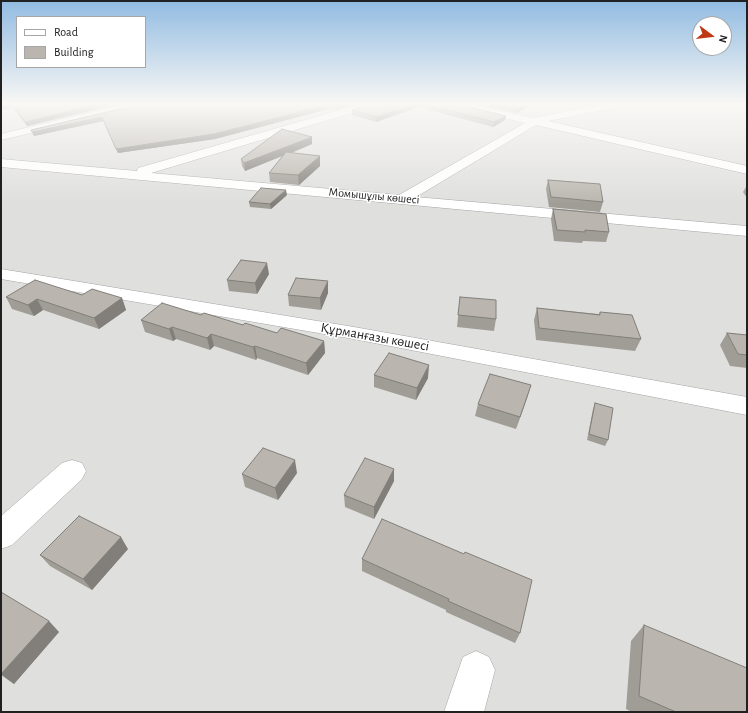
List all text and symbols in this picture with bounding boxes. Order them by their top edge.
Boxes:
legend [16,16,146,68]
north arrow [692,16,732,56]
text: Road [54,26,78,38]
text: N [717,34,729,44]
text: Building [54,46,94,58]
street label: Момышұлы көшесі [328,185,420,207]
street label: Құрманғазы көшесі [319,319,431,355]

